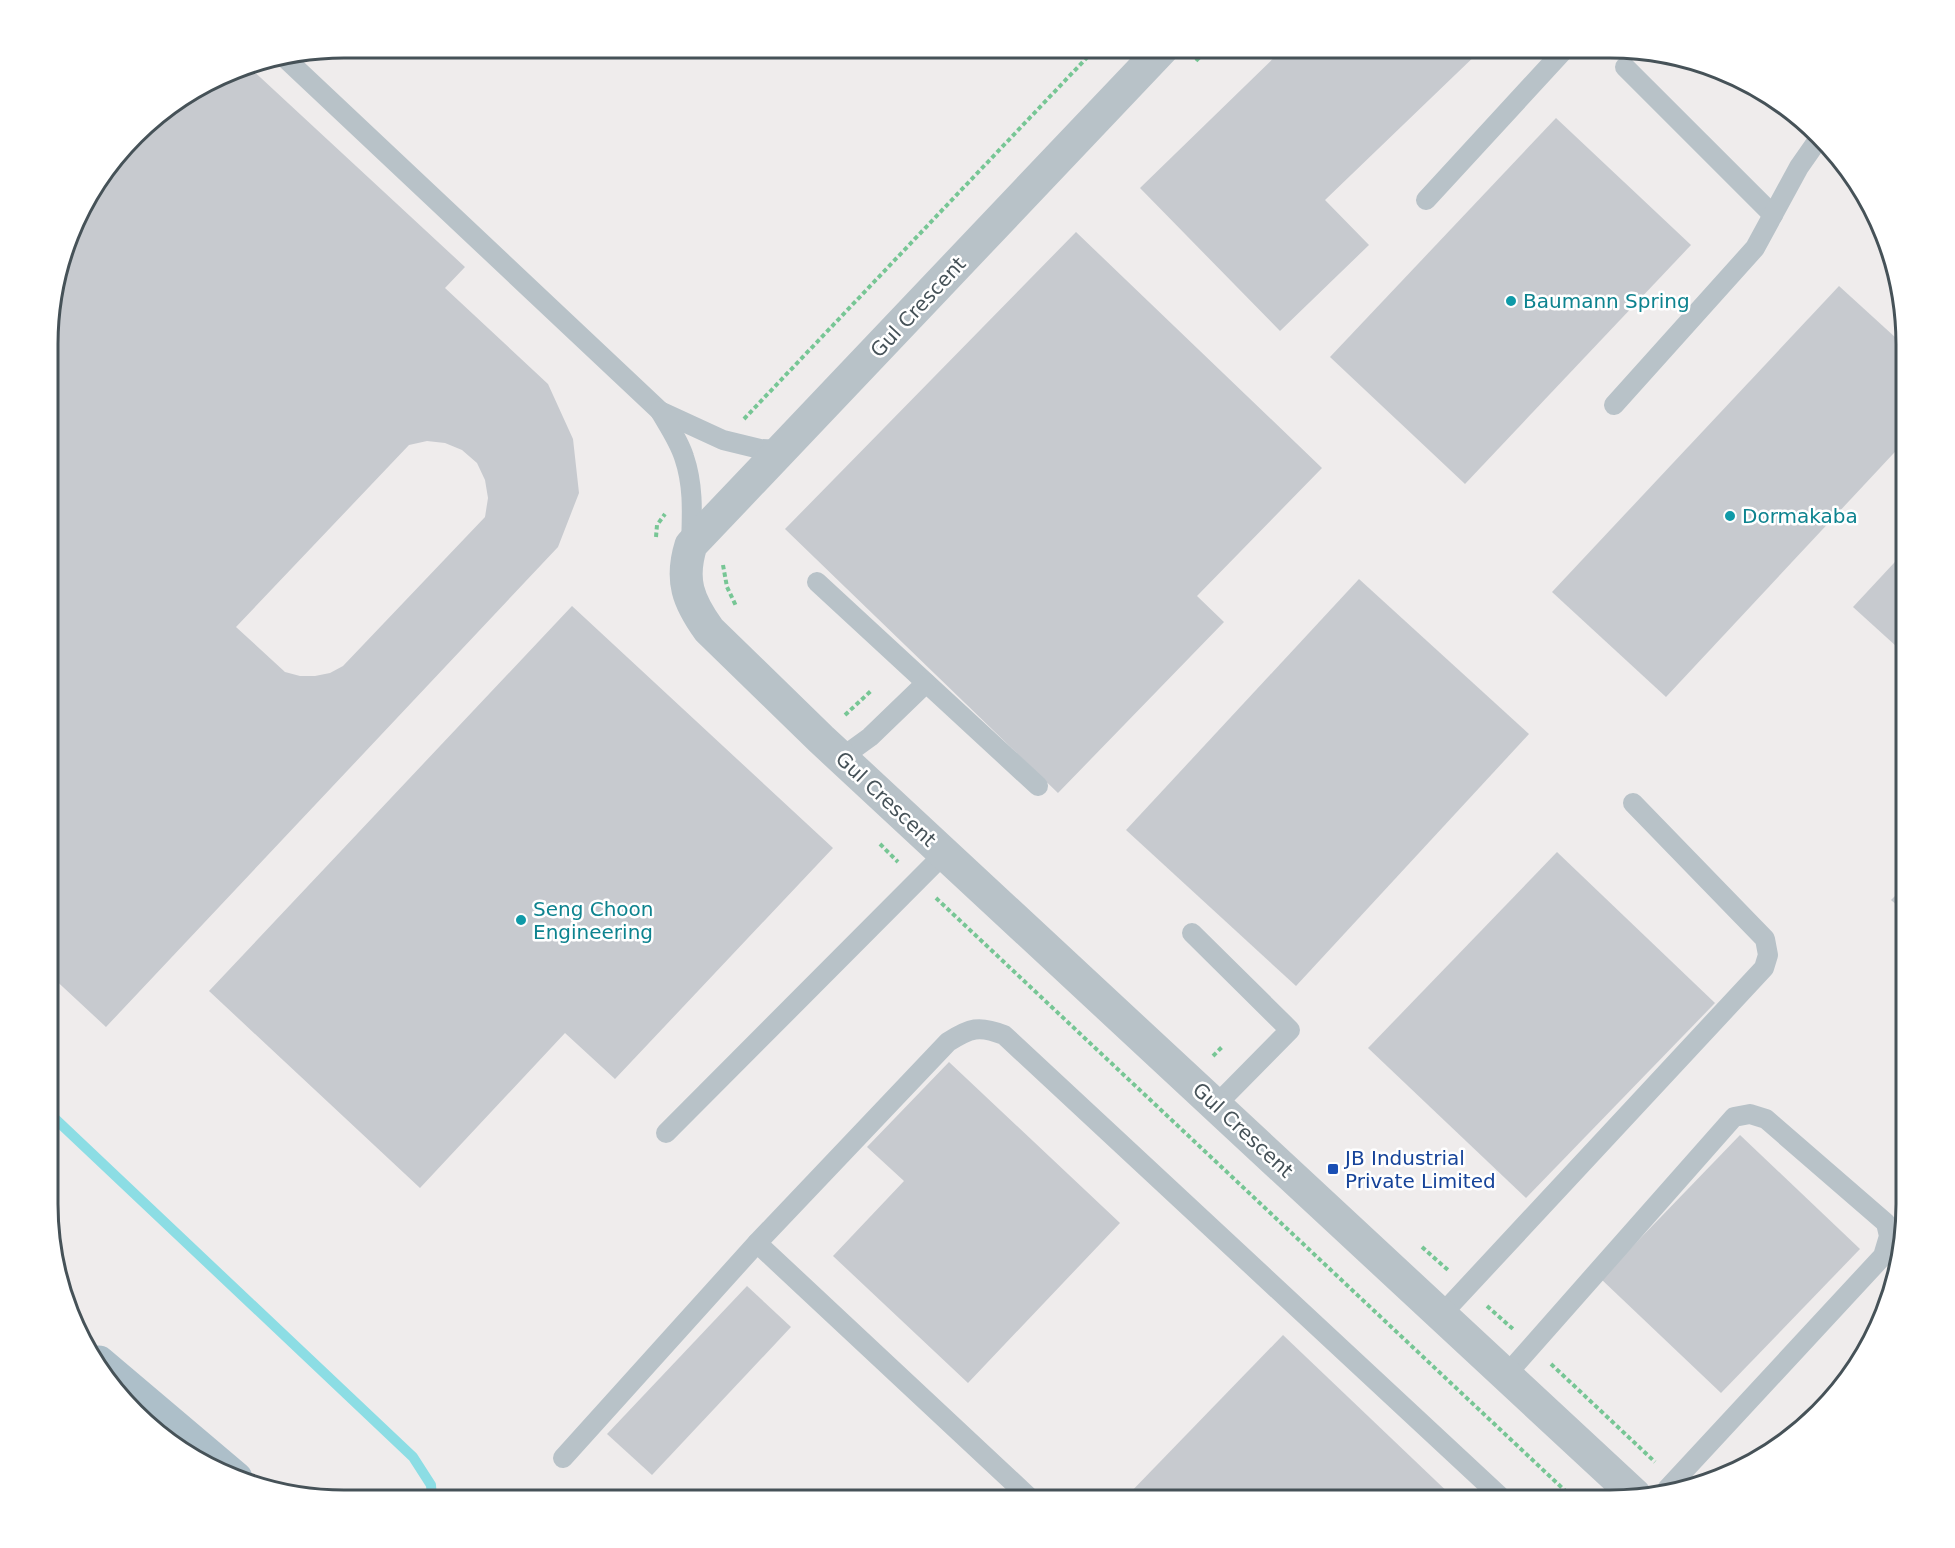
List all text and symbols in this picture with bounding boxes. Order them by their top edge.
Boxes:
street label: Gul Crescent [865,252,971,362]
place label: Baumann Spring [1523,289,1690,313]
marker: Baumann Spring [1504,294,1518,308]
place label: Dormakaba [1742,504,1858,528]
marker: Dormakaba [1723,509,1737,523]
street label: Gul Crescent [831,746,941,852]
place label: Seng Choon Engineering [533,897,654,944]
marker: Seng Choon Engineering [514,913,528,927]
street label: Gul Crescent [1188,1077,1298,1183]
place label: JB Industrial Private Limited [1343,1146,1496,1193]
marker: JB Industrial Private Limited [1326,1162,1340,1176]

